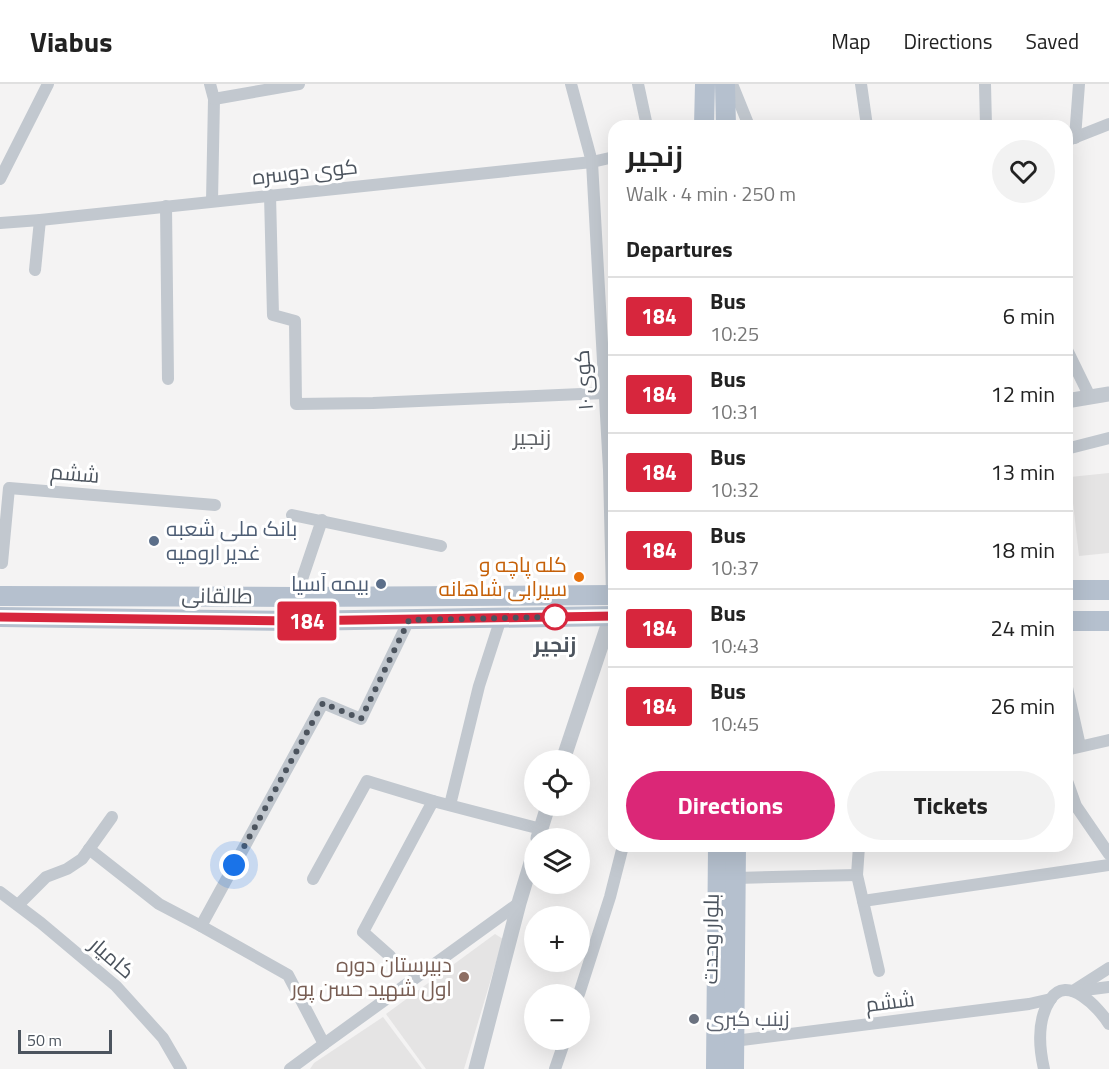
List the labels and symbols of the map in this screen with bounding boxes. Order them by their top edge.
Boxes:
street label: کوی دوسره [251,150,359,192]
street label: کوی ۱۰ [565,349,601,411]
district label: زنجیر [511,420,551,454]
street label: ششم [49,455,101,491]
place label: بانک ملی شعبه غدیر ارومیه [166,512,297,568]
marker: بانک ملی شعبه غدیر ارومیه [147,534,161,548]
place label: کله پاچه و سیرابی شاهانه [439,548,567,604]
place label: بیمه آسیا [291,567,369,599]
marker: کله پاچه و سیرابی شاهانه [572,570,586,584]
marker: بیمه آسیا [374,577,388,591]
street label: طالقانی [181,578,253,612]
line badge: 184 [272,602,342,640]
marker: زنجیر [542,604,568,630]
place label: زنجیر [533,628,576,660]
your location [219,850,249,880]
street label: بلوار وحدت [693,893,727,985]
street label: کامیار [82,928,142,986]
place label: دبیرستان دوره اول شهید حسن پور [290,948,452,1004]
marker: دبیرستان دوره اول شهید حسن پور [457,970,471,984]
street label: ششم [863,982,916,1020]
place label: زینب کبری [706,1002,790,1034]
marker: زینب کبری [687,1012,701,1026]
scale bar [18,1027,112,1054]

